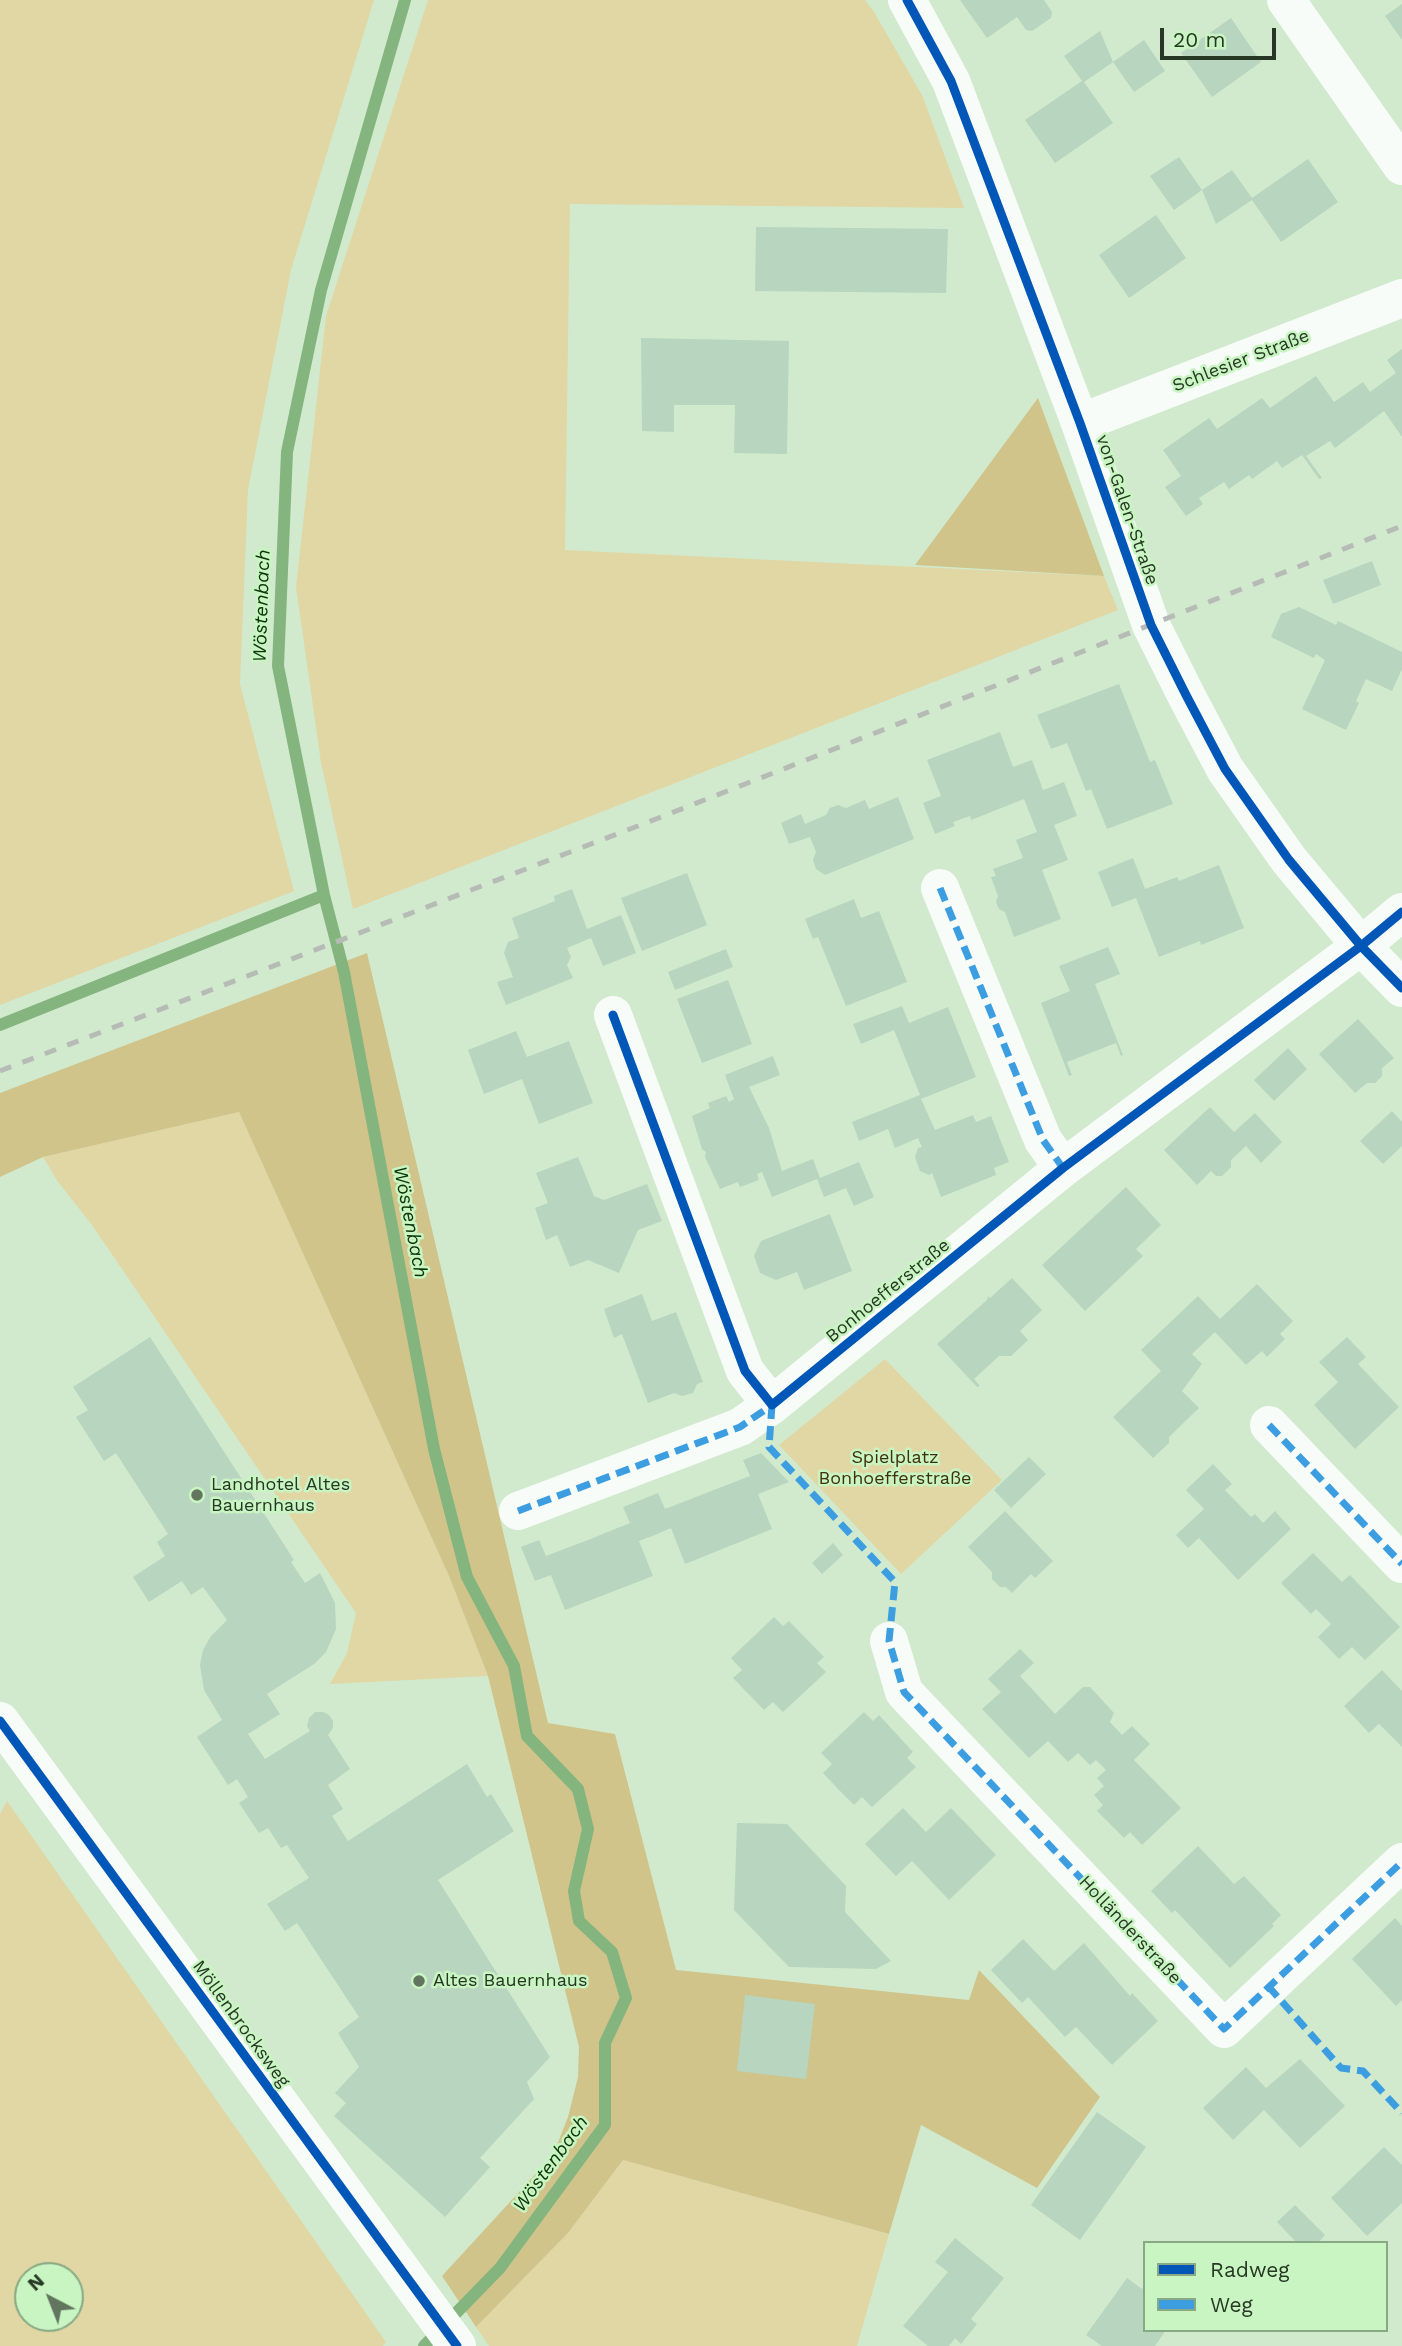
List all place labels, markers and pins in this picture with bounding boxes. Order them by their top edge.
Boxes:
place label: Landhotel Altes Bauernhaus [211,1474,350,1516]
marker: Landhotel Altes Bauernhaus [189,1487,205,1503]
place label: Altes Bauernhaus [433,1970,587,1992]
marker: Altes Bauernhaus [411,1973,427,1989]

